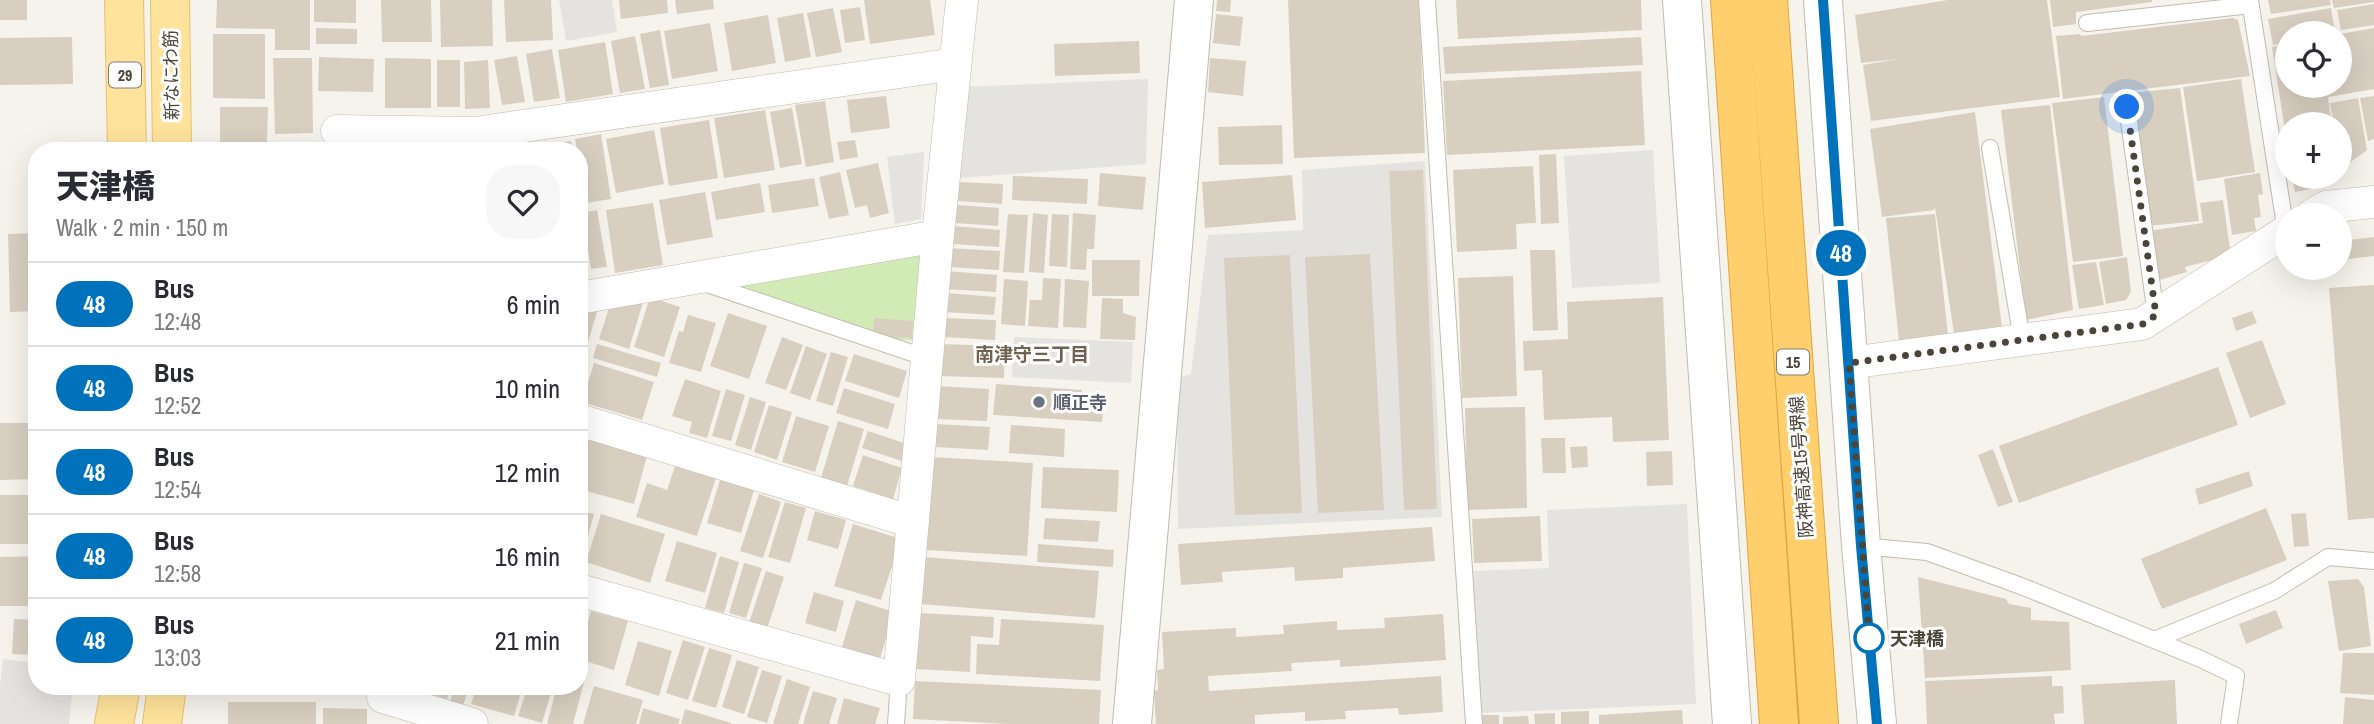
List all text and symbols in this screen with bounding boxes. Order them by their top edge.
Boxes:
map controls [2275,21,2352,280]
button: locate [2275,21,2352,98]
street label: 新なにわ筋 [158,30,184,120]
road number: 29 [109,62,141,88]
your location [2109,89,2144,124]
button: + [2275,112,2352,189]
text: 天津橋 [56,164,155,208]
button: heart [486,165,560,239]
button: − [2275,203,2352,280]
text: Walk · 2 min · 150 m [56,212,228,243]
line badge: 48 [1810,230,1872,276]
text: 48 [1830,237,1852,269]
text: Bus [154,271,194,306]
text: 6 min [507,287,560,322]
text: 48 [84,288,105,320]
text: 12:48 [154,306,201,337]
district label: 南津守三丁目 [975,341,1089,367]
road number: 15 [1777,350,1809,374]
text: Bus [154,355,194,390]
text: 10 min [495,371,560,406]
text: 48 [84,372,105,404]
text: 12:52 [154,390,201,421]
place label: 順正寺 [1053,390,1107,415]
marker: 順正寺 [1031,394,1047,410]
street label: 阪神高速15号堺線 [1784,395,1818,539]
text: Bus [154,439,194,474]
text: 12 min [495,455,560,490]
text: 48 [84,456,105,488]
text: 12:54 [154,474,201,505]
text: Bus [154,523,194,558]
text: 16 min [495,539,560,574]
text: 48 [84,540,105,572]
text: 12:58 [154,558,201,589]
text: Bus [154,607,194,642]
text: 21 min [495,623,560,658]
marker: 天津橋 [1854,623,1884,653]
text: 48 [84,624,105,656]
place label: 天津橋 [1890,626,1944,651]
text: 13:03 [154,642,201,673]

